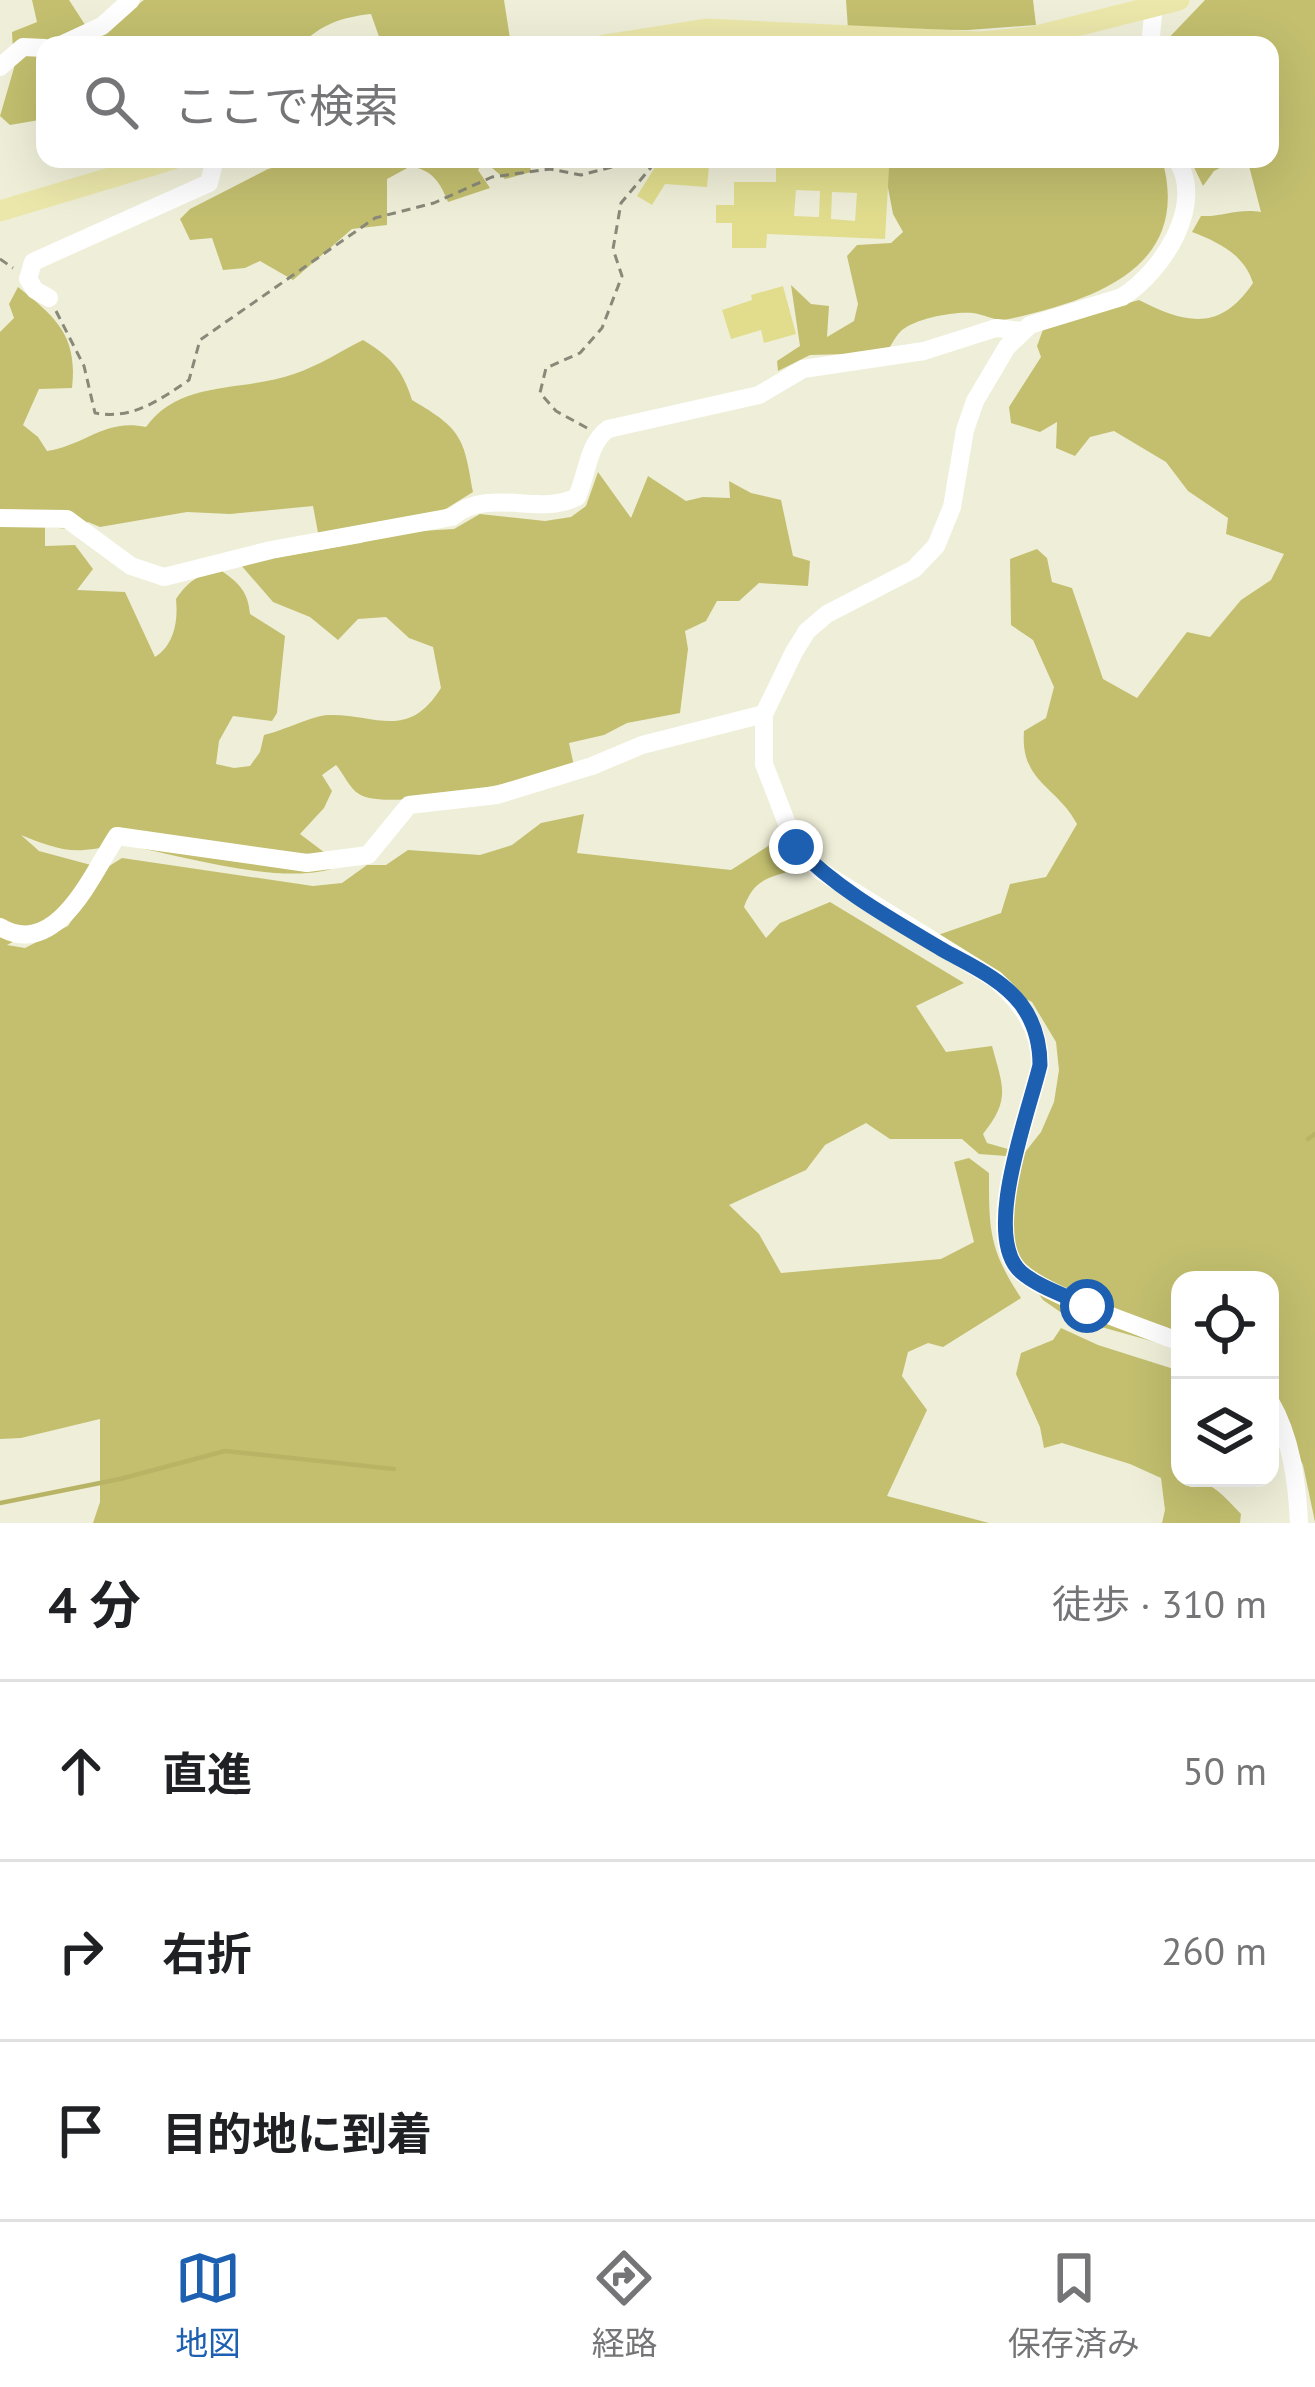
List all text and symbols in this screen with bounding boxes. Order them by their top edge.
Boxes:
search box [36,36,1279,168]
icon: search [78,69,144,135]
text: ここで検索 [174,76,399,134]
route end [769,820,823,874]
map controls [1171,1271,1279,1487]
button: locate [1171,1271,1279,1379]
route start [1060,1279,1114,1333]
button: layers [1171,1379,1279,1487]
text: 4 分 [48,1571,141,1637]
text: 徒歩 · 310 m [1052,1578,1267,1629]
icon: ahead [48,1738,114,1804]
text: 直進 [162,1744,252,1802]
text: 50 m [1182,1745,1267,1796]
icon: right [48,1918,114,1984]
text: 右折 [162,1924,252,1982]
text: 260 m [1161,1925,1267,1976]
icon: arrive [48,2098,114,2164]
text: 目的地に到着 [162,2104,432,2162]
tab: 地図 [175,2245,241,2365]
tab: 経路 [591,2245,657,2365]
tab: 保存済み [1008,2245,1140,2365]

